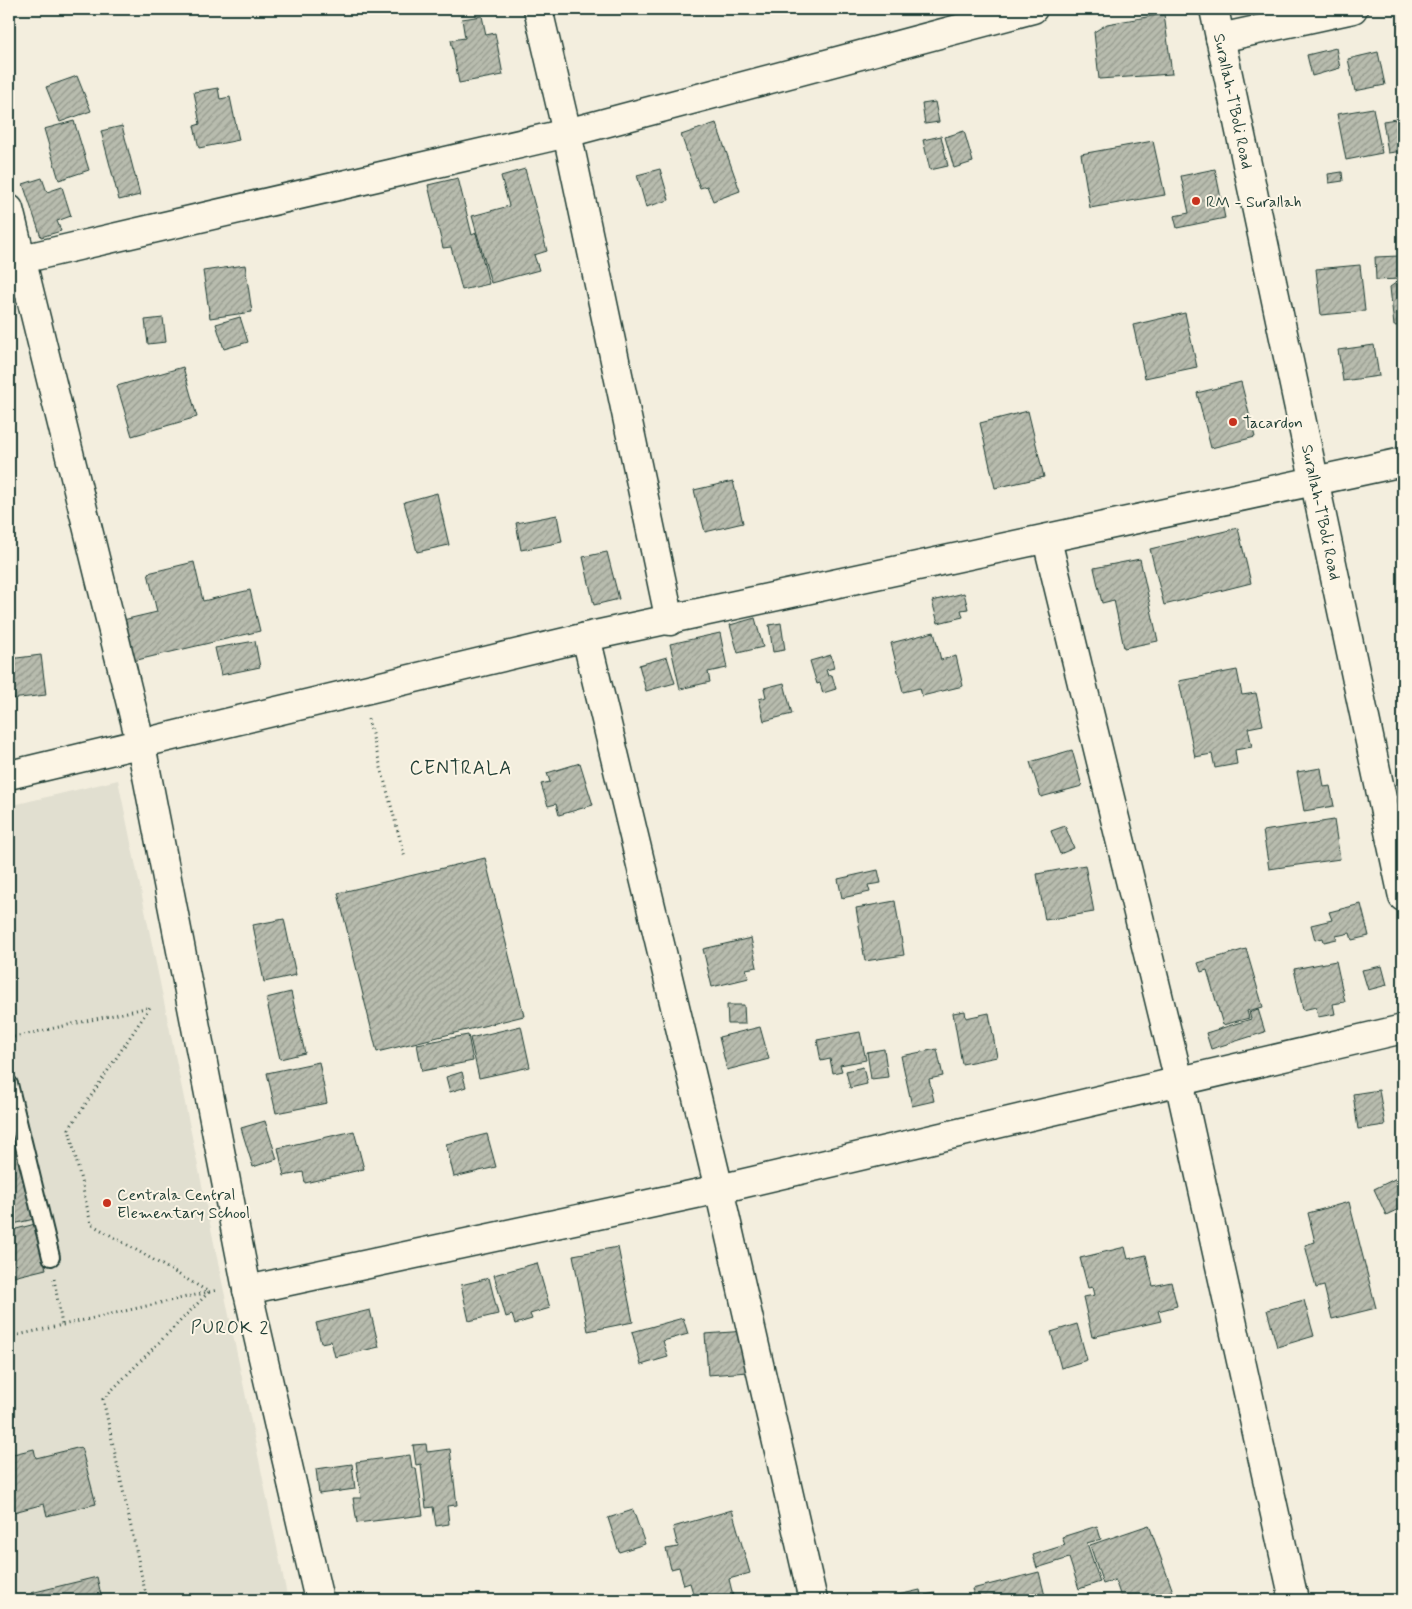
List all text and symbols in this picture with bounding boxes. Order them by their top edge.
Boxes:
street label: Surallah-T'Boli Road [1208,32,1257,171]
place label: RM - Surallah [1206,192,1302,213]
marker: RM - Surallah [1190,195,1202,207]
place label: Tacardon [1243,413,1303,434]
marker: Tacardon [1227,416,1239,428]
street label: Surallah-T'Boli Road [1296,443,1345,582]
district label: CENTRALA [410,756,512,781]
place label: Centrala Central Elementary School [117,1185,250,1224]
marker: Centrala Central Elementary School [101,1197,113,1209]
district label: PUROK 2 [191,1316,269,1340]

